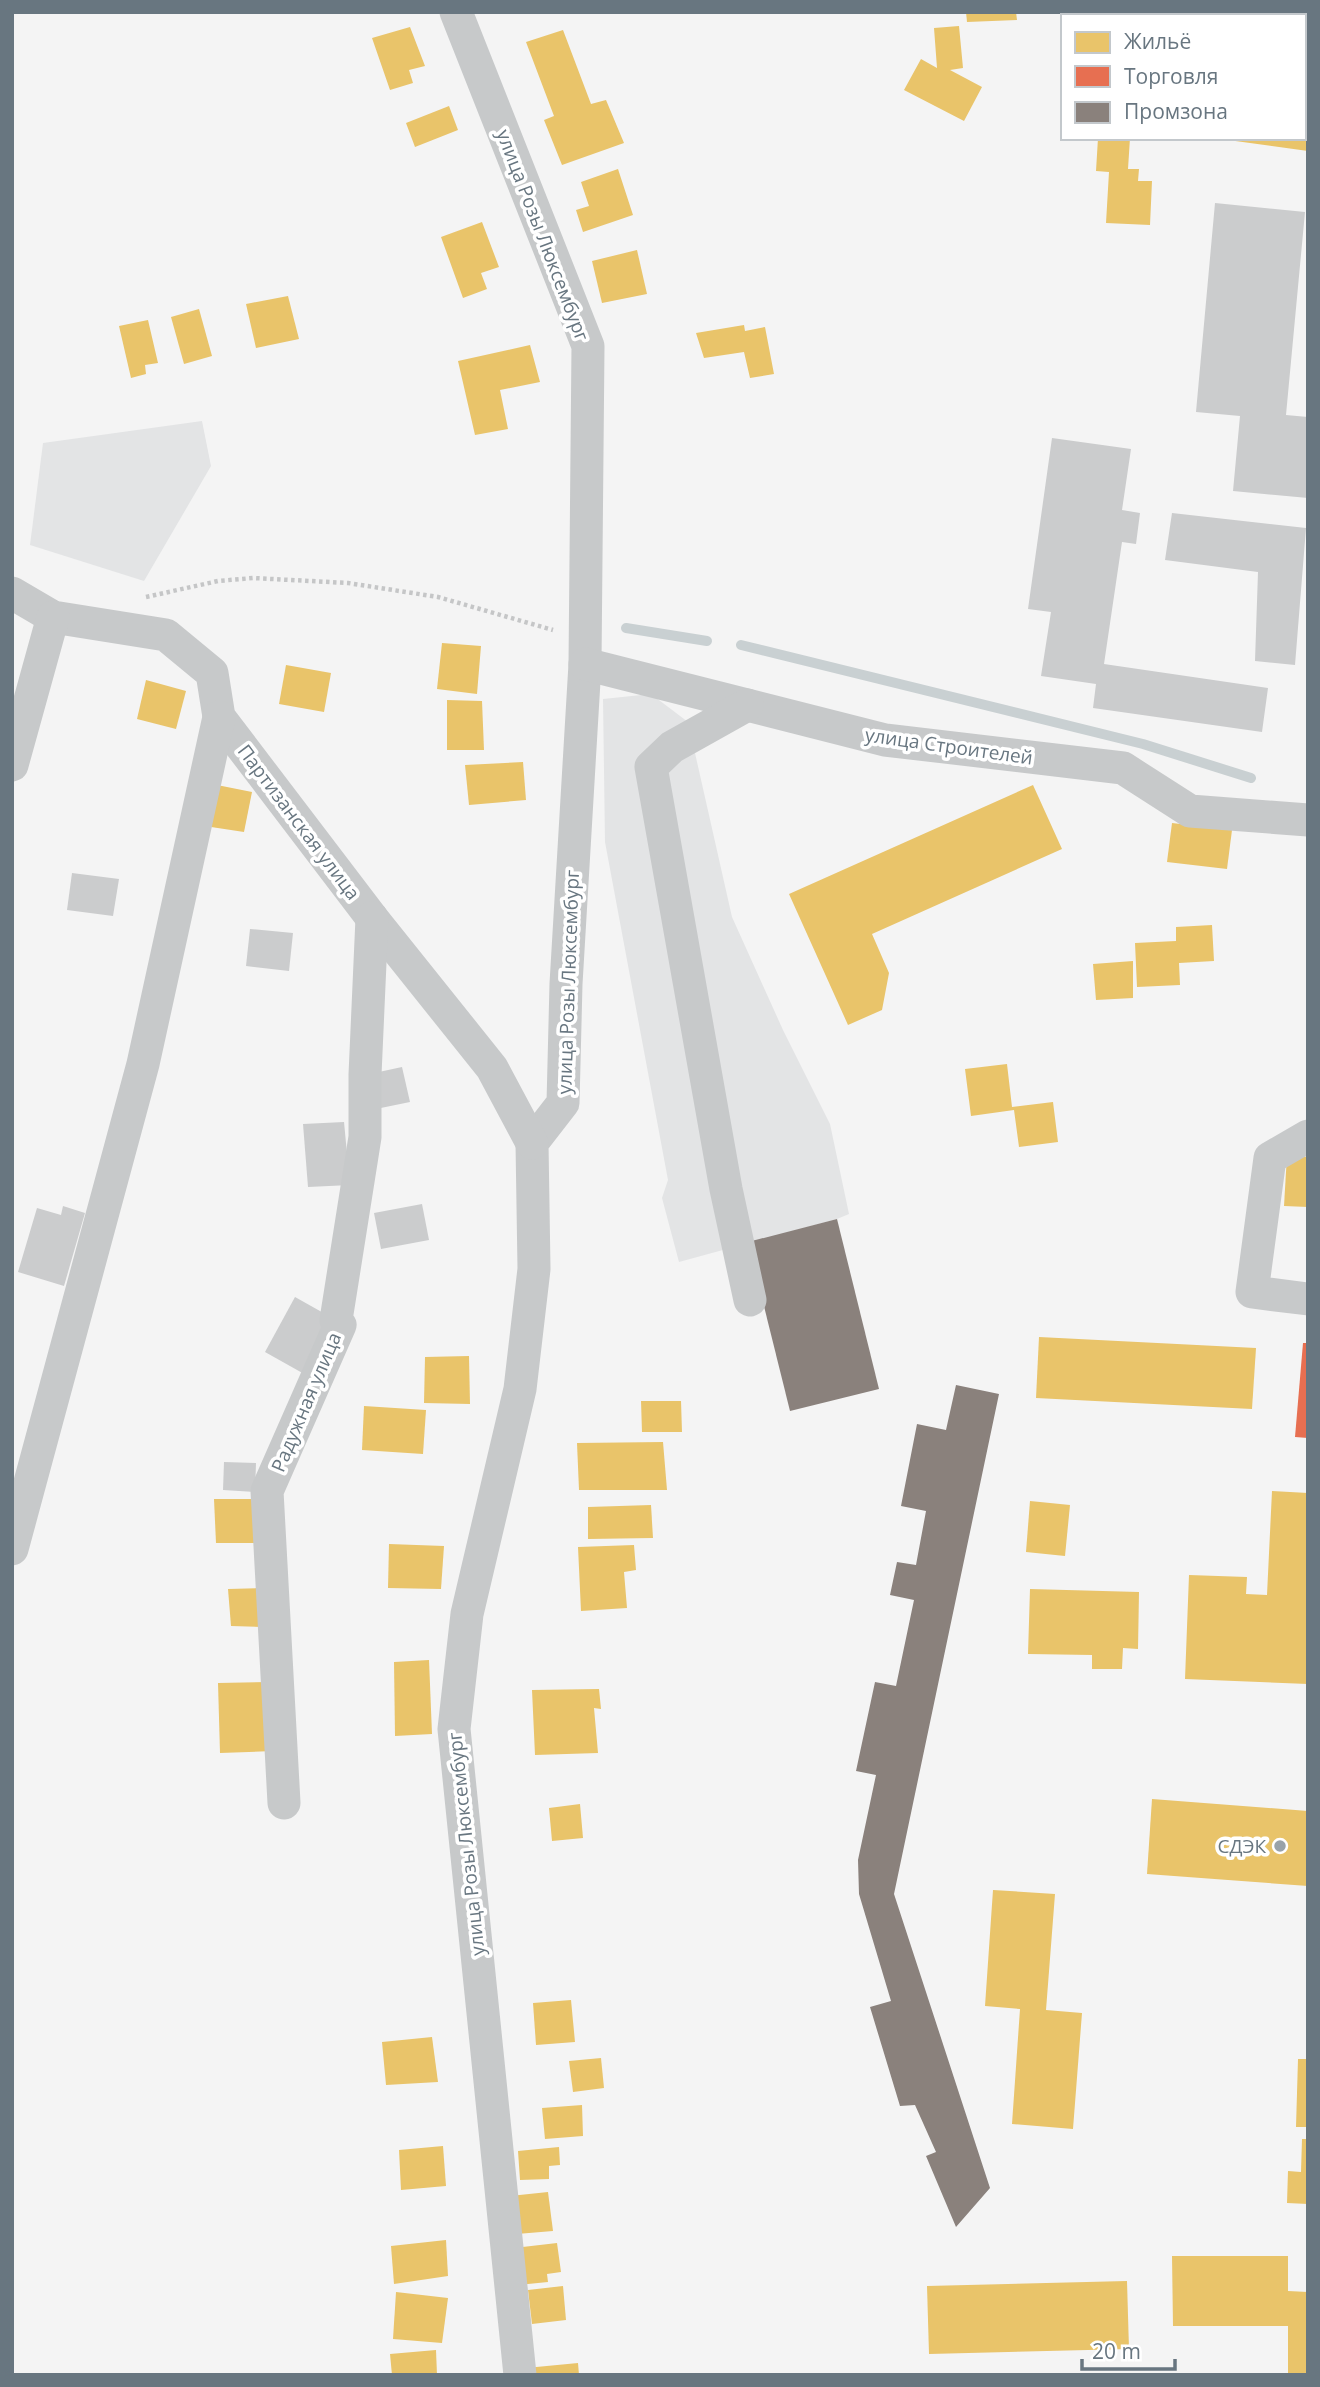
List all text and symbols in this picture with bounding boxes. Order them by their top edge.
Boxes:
legend [1061,14,1306,140]
text: Жильё [1124,27,1191,55]
text: Торговля [1124,62,1218,90]
text: Промзона [1124,97,1228,125]
street label: улица Розы Люксембург [491,125,595,345]
street label: улица Строителей [863,721,1035,771]
street label: Партизанская улица [232,739,366,905]
street label: улица Розы Люксембург [551,869,585,1095]
street label: Радужная улица [265,1328,347,1476]
street label: улица Розы Люксембург [441,1731,491,1957]
place label: СДЭК [1217,1833,1266,1859]
marker: СДЭК [1272,1838,1288,1854]
scale bar [1082,2328,1175,2372]
text: 20 m [1092,2337,1141,2365]

